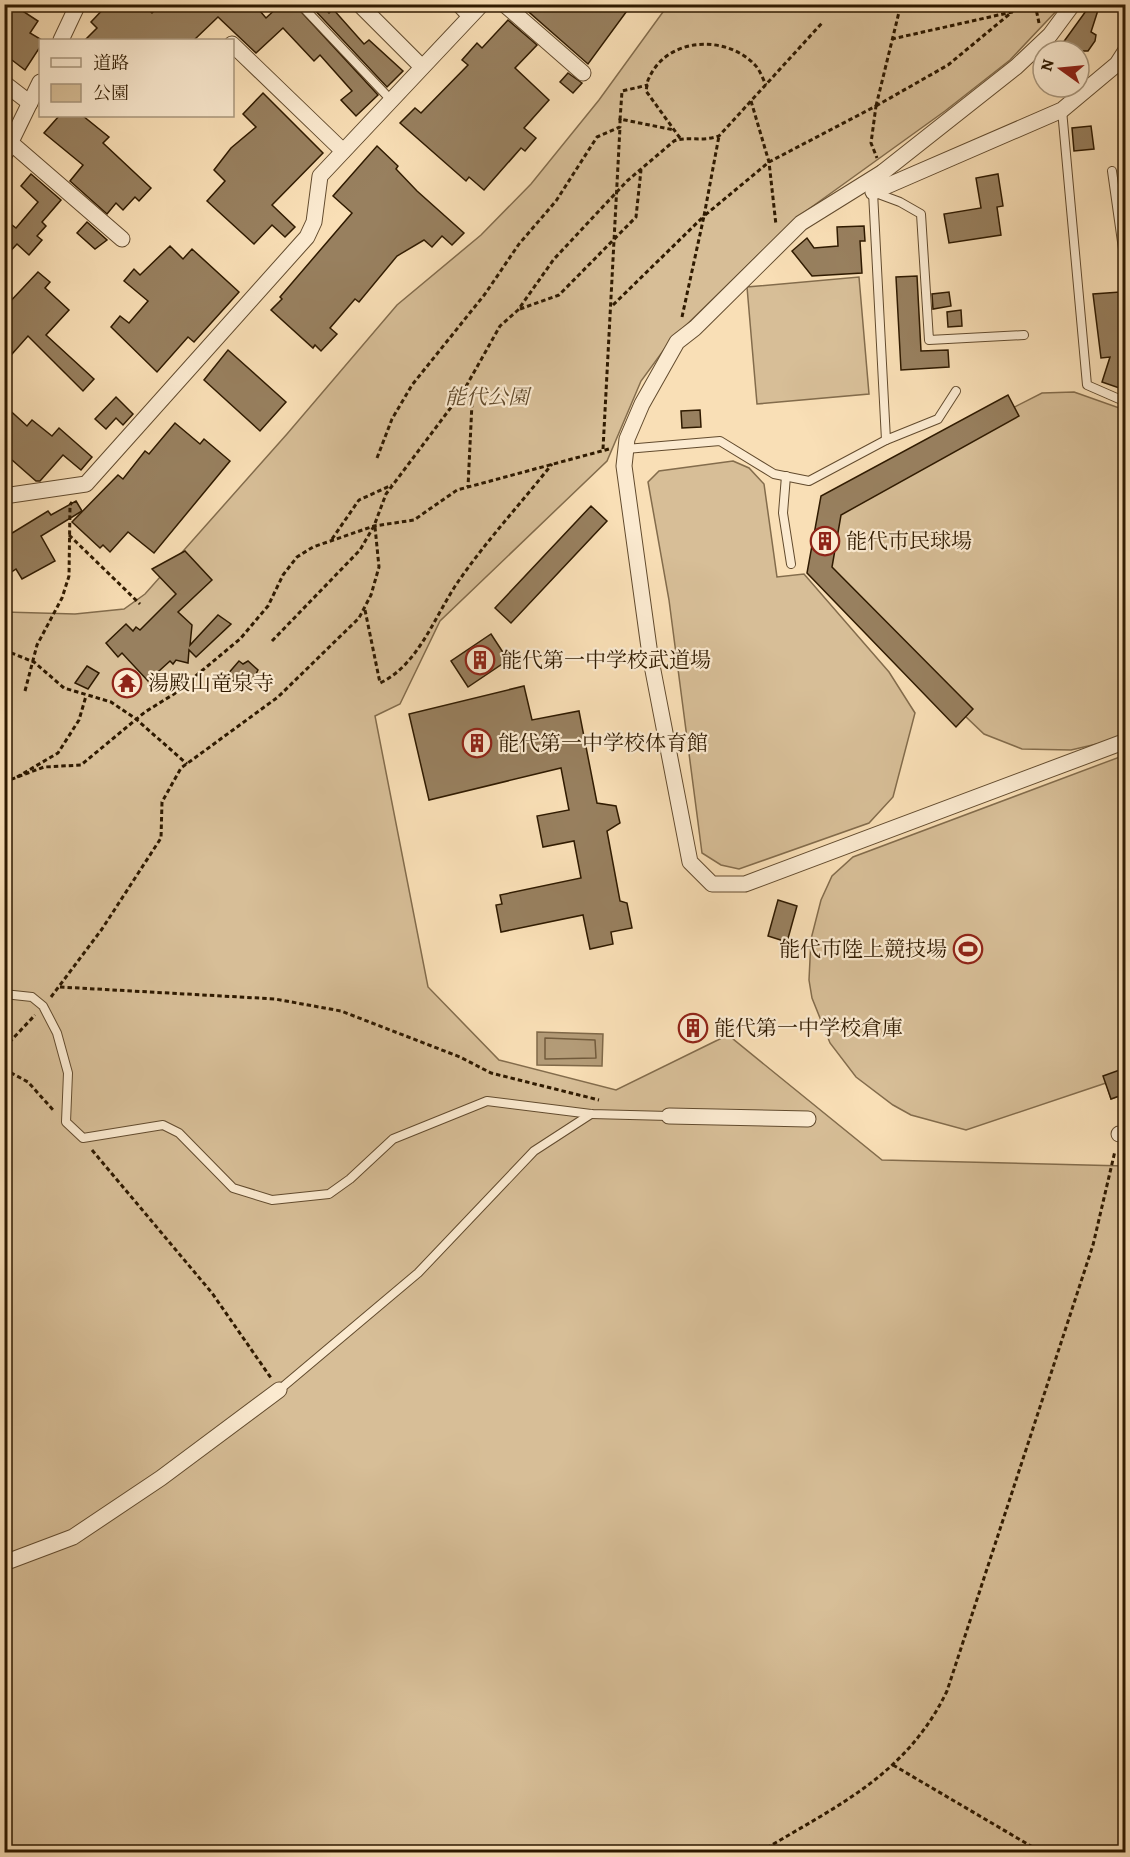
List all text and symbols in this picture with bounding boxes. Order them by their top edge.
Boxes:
legend [39,39,234,117]
north arrow [1031,39,1091,99]
text: 道路 [93,51,129,75]
text: N [1035,57,1060,74]
text: 公園 [93,81,129,105]
park label: 能代公園 [445,383,532,411]
building icon: 能代市民球場 [809,525,841,557]
place label: 能代市民球場 [846,527,972,555]
building icon: 能代第一中学校武道場 [464,644,496,676]
place label: 能代第一中学校武道場 [501,646,711,674]
temple icon: 湯殿山竜泉寺 [111,667,143,699]
place label: 湯殿山竜泉寺 [148,669,274,697]
building icon: 能代第一中学校体育館 [461,727,493,759]
place label: 能代第一中学校体育館 [498,729,708,757]
sports icon: 能代市陸上競技場 [952,933,984,965]
place label: 能代市陸上競技場 [779,935,947,963]
building icon: 能代第一中学校倉庫 [677,1012,709,1044]
place label: 能代第一中学校倉庫 [714,1014,903,1042]

